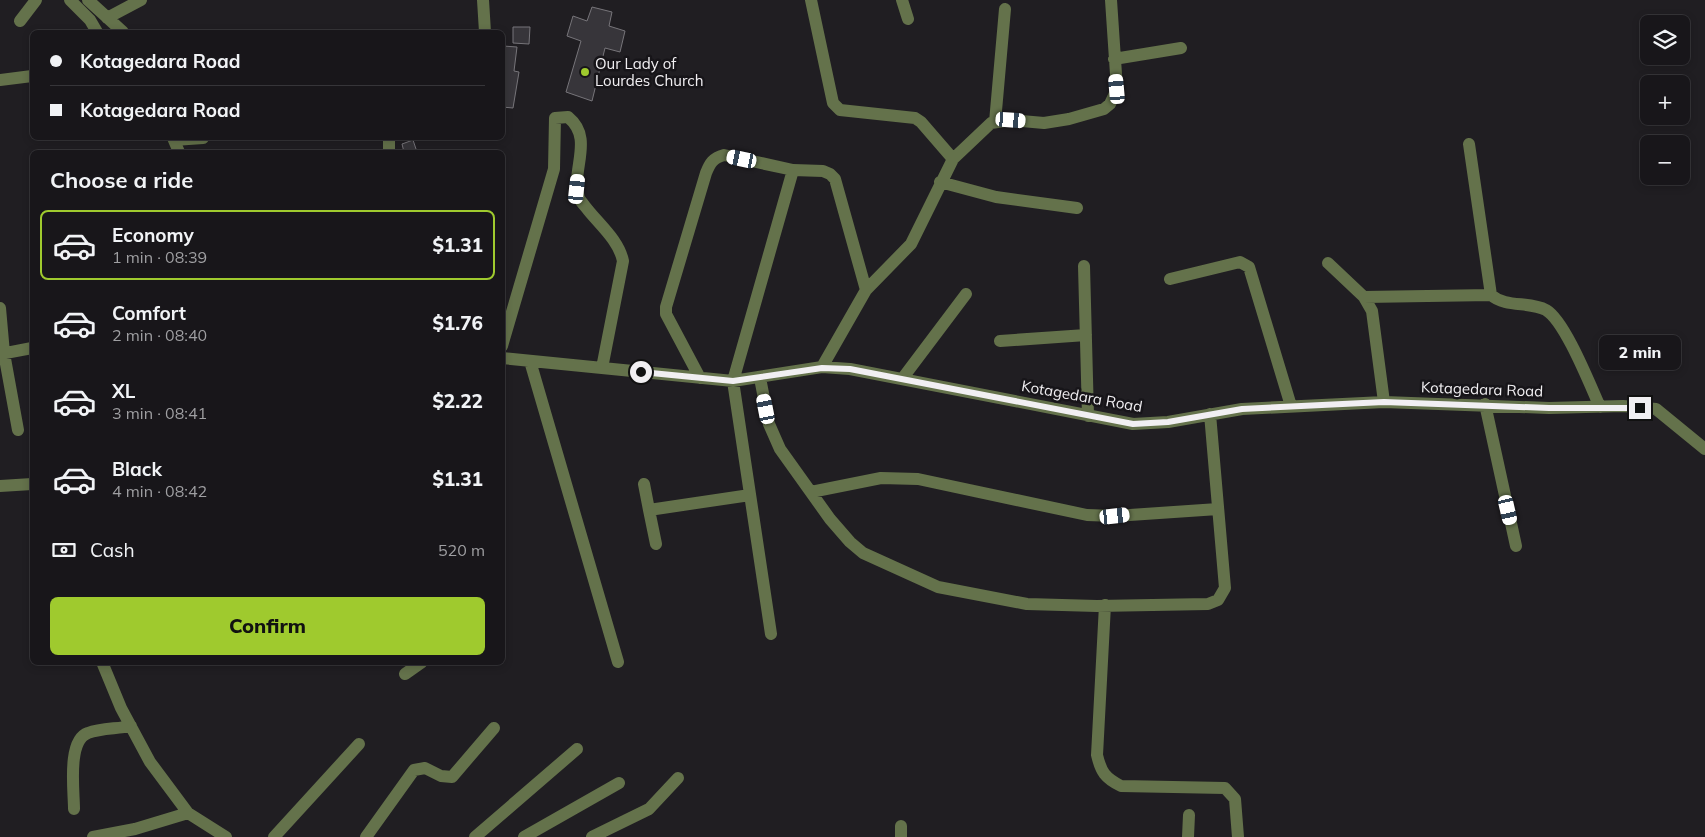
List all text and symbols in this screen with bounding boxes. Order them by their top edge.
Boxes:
map controls [1640,15,1690,185]
button: layers [1640,15,1690,65]
text: Kotagedara Road [80,49,241,73]
place label: Our Lady of Lourdes Church [595,54,703,90]
marker: Our Lady of Lourdes Church [579,66,591,78]
car [1108,73,1125,105]
button: + [1640,75,1690,125]
text: Kotagedara Road [80,98,241,122]
car [995,111,1026,129]
button: − [1640,135,1690,185]
car [725,149,758,169]
text: Choose a ride [50,166,193,194]
car [567,173,586,205]
icon: car [52,223,97,268]
text: Economy [112,223,194,247]
text: $1.31 [432,233,483,257]
text: 1 min · 08:39 [112,247,207,267]
icon: car [52,301,97,346]
text: Comfort [112,301,186,325]
text: $1.76 [432,311,483,335]
text: 2 min · 08:40 [112,325,207,345]
callout: 2 min [1599,336,1681,370]
text: 2 min [1619,342,1661,362]
route start [630,361,652,383]
street label: Kotagedara Road [1020,376,1144,416]
street label: Kotagedara Road [1421,377,1543,401]
icon: car [52,379,97,424]
text: XL [112,379,135,403]
text: $2.22 [432,389,483,413]
car [755,393,776,425]
route end [1629,397,1651,419]
text: 3 min · 08:41 [112,403,207,423]
icon: car [52,457,97,502]
text: Black [112,457,162,481]
text: $1.31 [432,467,483,491]
text: 4 min · 08:42 [112,481,207,501]
car [1497,494,1518,526]
car [1099,507,1130,525]
icon: cash [50,536,78,564]
text: Cash [90,538,135,562]
text: 520 m [438,540,485,560]
button: Confirm [50,597,485,655]

